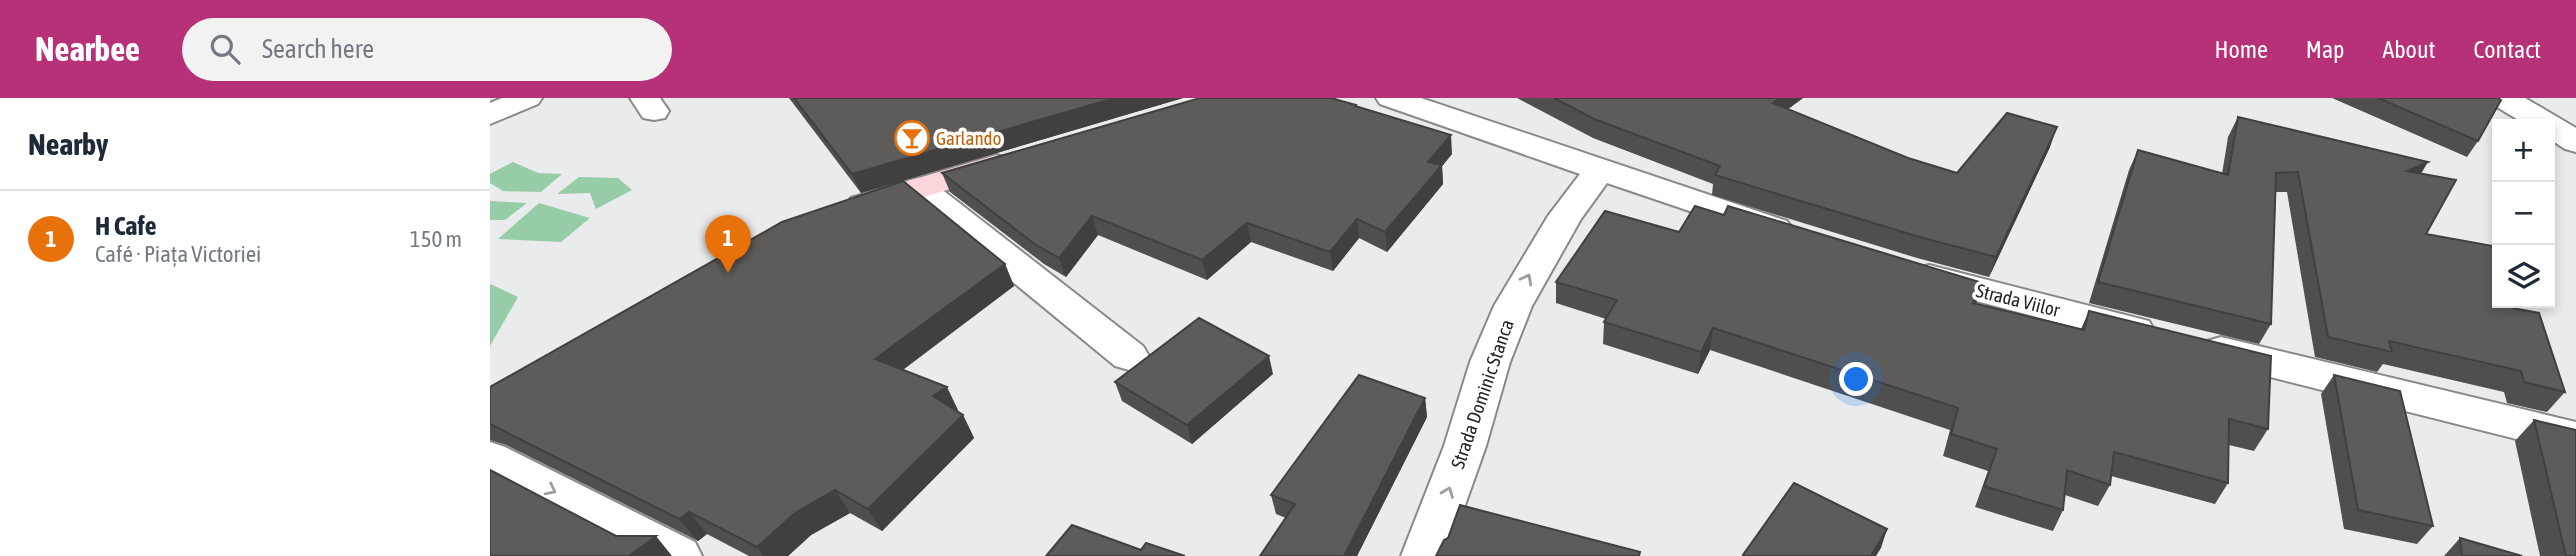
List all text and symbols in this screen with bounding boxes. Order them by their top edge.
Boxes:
search box [182,18,672,81]
text: Nearbee [35,30,140,68]
icon: search [206,30,244,68]
text: Search here [262,34,374,64]
text: Home [2214,36,2268,63]
text: Map [2306,36,2344,63]
text: About [2382,36,2435,63]
text: Contact [2473,36,2541,63]
bar icon: Garlando [893,119,931,157]
map controls [2492,119,2555,308]
button: + [2492,119,2555,182]
text: Nearby [28,127,108,161]
place label: Garlando [936,127,1002,149]
button: − [2492,182,2555,245]
text: H Cafe [95,211,156,241]
pin: 1 [705,215,751,273]
text: 1 [46,226,56,252]
text: 150 m [410,226,462,252]
text: Café · Piața Victoriei [95,241,261,267]
button: layers [2492,245,2555,308]
one-way arrow [1519,274,1532,287]
street label: Strada Viilor [1974,279,2062,321]
street label: Strada Dominic Stanca [1446,317,1518,471]
your location [1839,362,1873,396]
one-way arrow [544,482,556,496]
one-way arrow [1439,487,1453,499]

